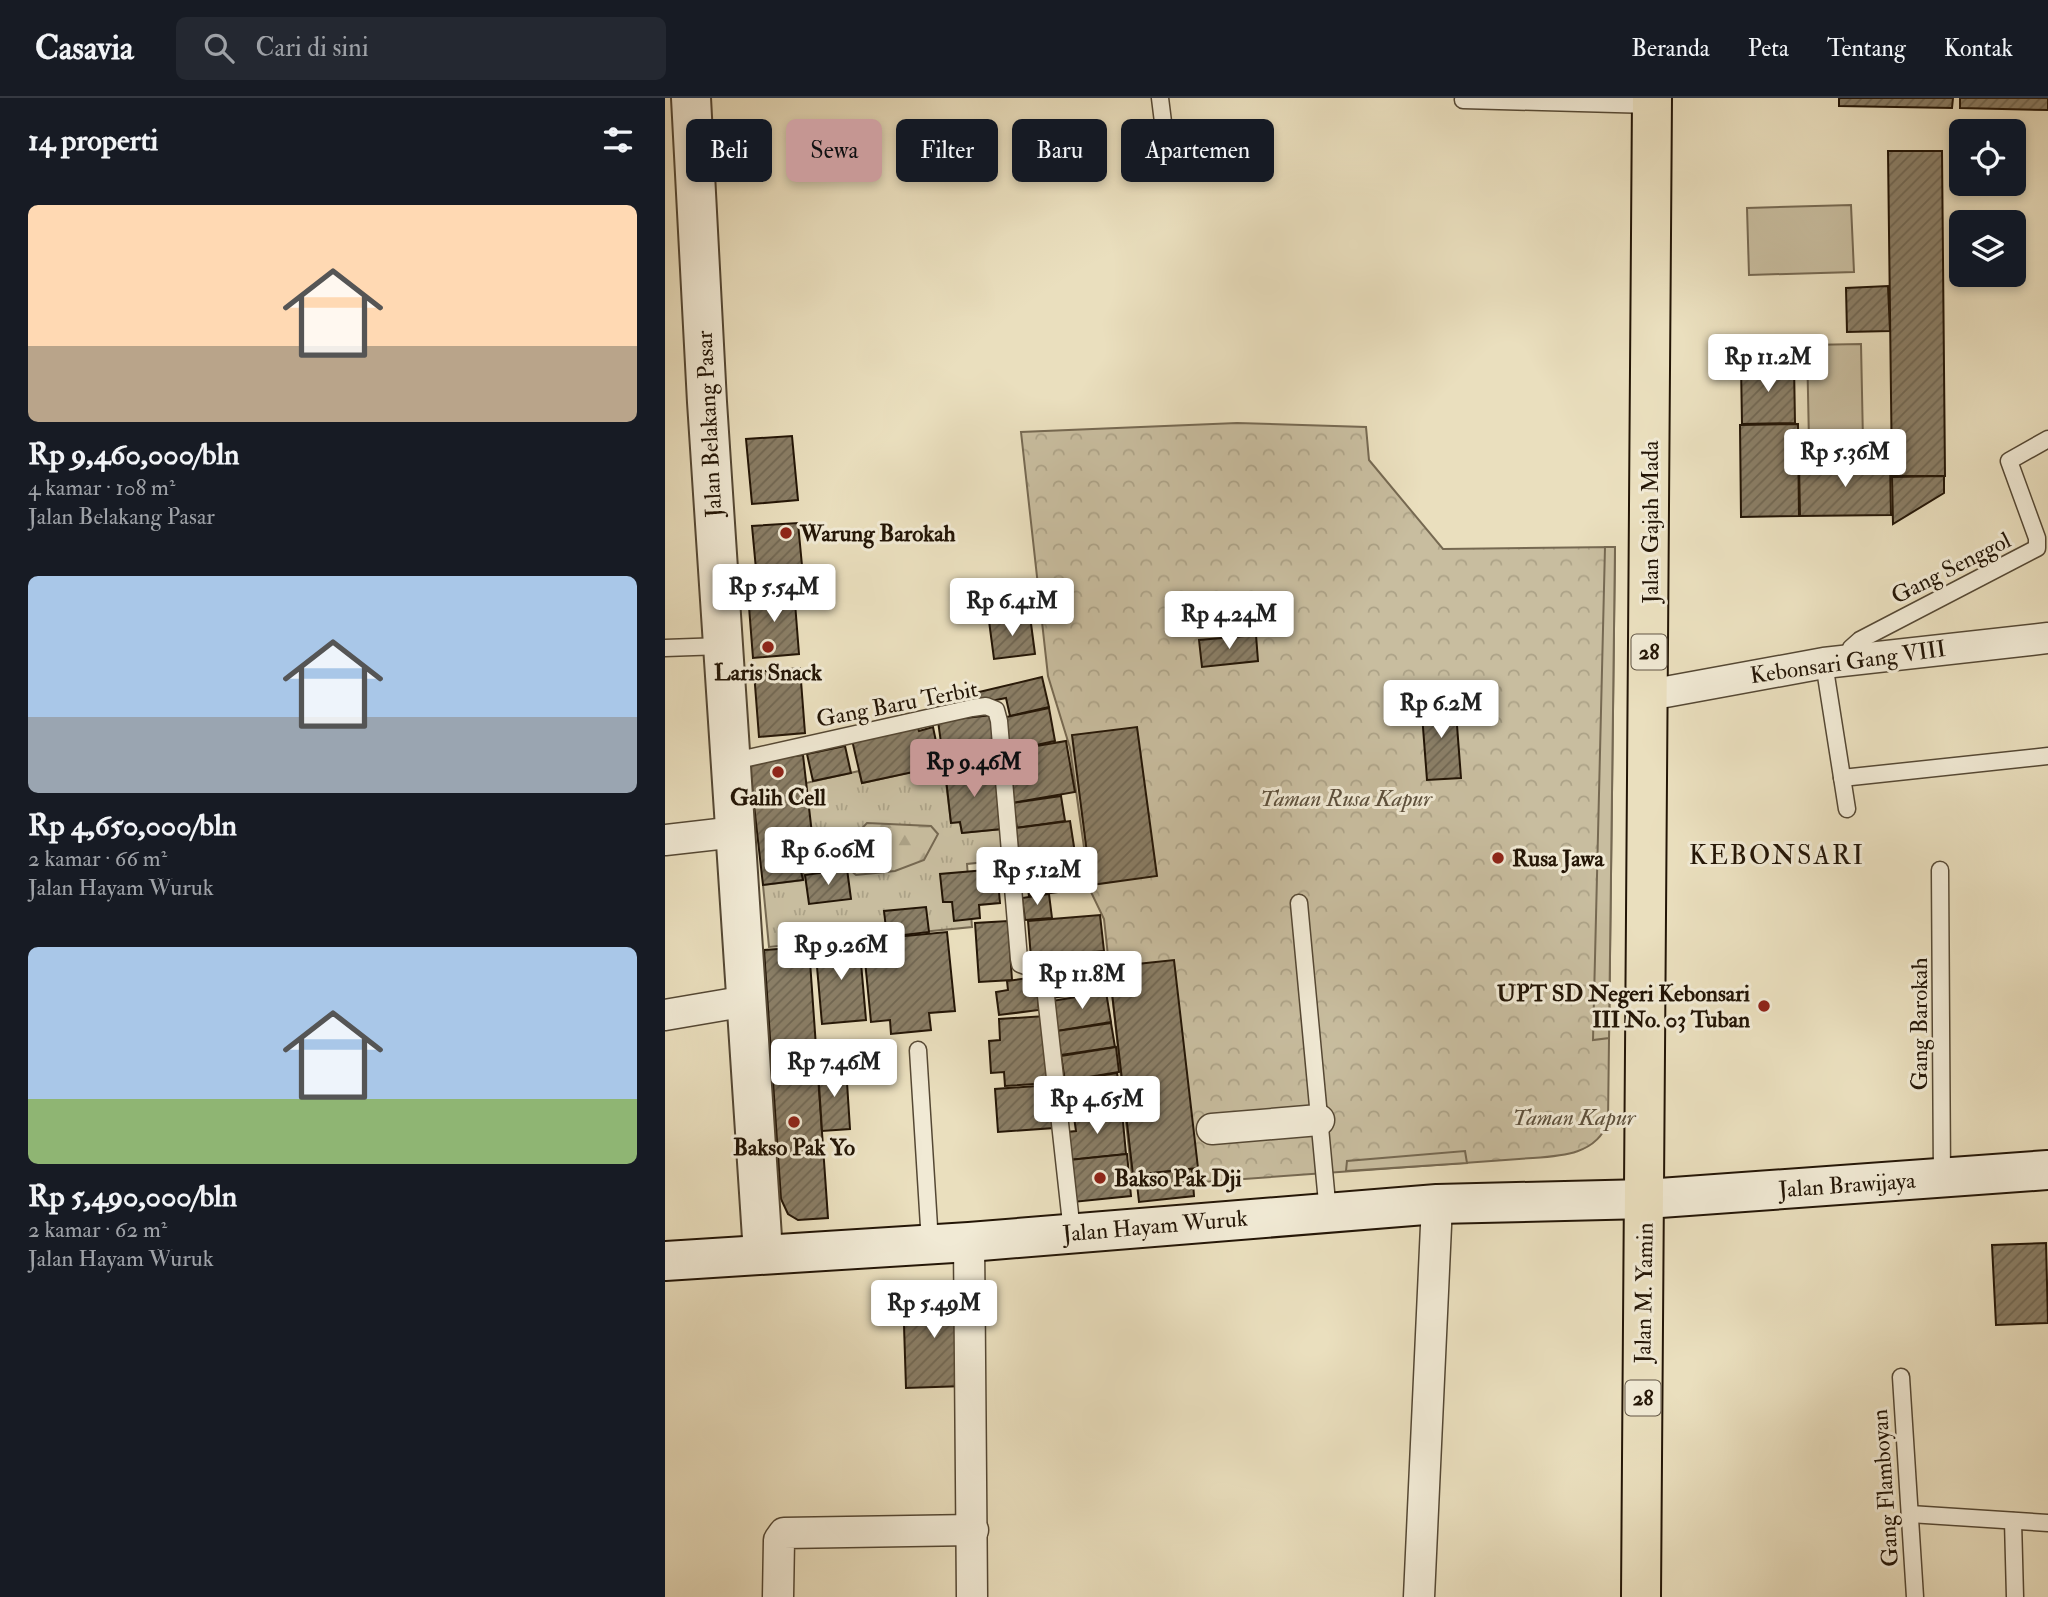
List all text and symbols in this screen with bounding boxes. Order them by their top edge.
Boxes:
search box [176,17,666,80]
text: Casavia [35,28,134,69]
icon: search [200,29,238,67]
text: Cari di sini [256,32,369,64]
text: Beranda [1631,33,1710,64]
text: Peta [1748,33,1789,64]
text: Tentang [1827,33,1906,64]
text: Kontak [1944,33,2013,64]
chip: Beli [686,119,772,182]
chip: Sewa [786,119,882,182]
chip: Filter [896,119,998,182]
chip: Baru [1012,119,1107,182]
chip: Apartemen [1121,119,1274,182]
map controls [1949,119,2026,287]
button: locate [1949,119,2026,196]
icon: filters [599,121,637,159]
text: 14 properti [28,122,158,159]
button: layers [1949,210,2026,287]
icon: home [270,250,396,376]
street label: Jalan Belakang Pasar [690,329,728,519]
pin: Rp 11.2M [1696,334,1840,394]
text: Rp 11.2M [1724,342,1812,371]
pin: Rp 5.36M [1773,430,1917,489]
text: Rp 9,460,000/bln [28,436,240,473]
text: Rp 5.36M [1800,437,1890,466]
street label: Jalan Gajah Mada [1636,440,1665,605]
text: 4 kamar · 108 m² [28,473,175,502]
text: Jalan Belakang Pasar [28,502,215,531]
place label: Warung Barokah [799,519,956,549]
marker: Warung Barokah [778,525,794,541]
street label: Gang Senggol [1886,525,2016,611]
pin: Rp 5.54M [702,564,846,624]
text: Rp 5.54M [729,572,819,601]
pin: Rp 6.41M [940,578,1084,638]
text: Rp 6.41M [966,586,1058,615]
pin: Rp 4.24M [1157,592,1301,651]
text: Rp 4.24M [1181,599,1277,628]
icon: home [270,621,396,747]
road number: 28 [1632,634,1667,670]
street label: Kebonsari Gang VIII [1748,634,1948,690]
marker: Laris Snack [760,639,776,655]
place label: Laris Snack [714,658,823,687]
street label: Gang Baru Terbit [814,674,980,734]
pin: Rp 6.2M [1376,680,1506,740]
text: Rp 6.2M [1400,688,1482,717]
pin: Rp 9.46M [902,740,1046,799]
text: Rp 9.46M [926,747,1022,776]
marker: Galih Cell [770,764,786,780]
place label: Galih Cell [730,783,827,812]
park label: Taman Rusa Kapur [1260,784,1433,813]
text: Rp 4,650,000/bln [28,807,237,844]
pin: Rp 6.06M [756,828,900,887]
text: Rp 6.06M [781,835,875,864]
district label: KEBONSARI [1689,840,1865,872]
text: 2 kamar · 66 m² [28,844,167,873]
place label: Rusa Jawa [1512,844,1605,874]
pin: Rp 5.12M [965,848,1109,907]
marker: Rusa Jawa [1490,850,1506,866]
text: Rp 5.12M [992,855,1082,884]
text: Jalan Hayam Wuruk [28,873,214,902]
pin: Rp 9.26M [769,922,913,982]
text: Rp 9.26M [794,930,888,959]
pin: Rp 11.8M [1010,951,1154,1011]
street label: Gang Barokah [1905,957,1934,1091]
text: Rp 11.8M [1039,959,1125,988]
place label: UPT SD Negeri Kebonsari III No. 03 Tuban [1497,979,1750,1034]
icon: home [270,992,396,1118]
marker: UPT SD Negeri Kebonsari III No. 03 Tuban [1756,998,1772,1014]
pin: Rp 7.46M [762,1040,906,1099]
text: Rp 7.46M [787,1047,881,1076]
pin: Rp 4.65M [1025,1076,1169,1136]
text: Rp 4.65M [1050,1084,1144,1113]
park label: Taman Kapur [1513,1103,1637,1132]
marker: Bakso Pak Yo [786,1114,802,1130]
place label: Bakso Pak Yo [733,1133,855,1162]
place label: Bakso Pak Dji [1114,1164,1242,1193]
street label: Jalan Brawijaya [1776,1166,1917,1204]
marker: Bakso Pak Dji [1092,1170,1108,1186]
text: Rp 5,490,000/bln [28,1178,237,1215]
street label: Jalan Hayam Wuruk [1060,1203,1249,1249]
text: 2 kamar · 62 m² [28,1215,167,1244]
street label: Jalan M. Yamin [1628,1222,1660,1365]
text: Jalan Hayam Wuruk [28,1244,214,1273]
pin: Rp 5.49M [862,1280,1006,1340]
text: Rp 5.49M [887,1288,981,1317]
road number: 28 [1625,1380,1661,1416]
street label: Gang Flamboyan [1865,1408,1905,1568]

